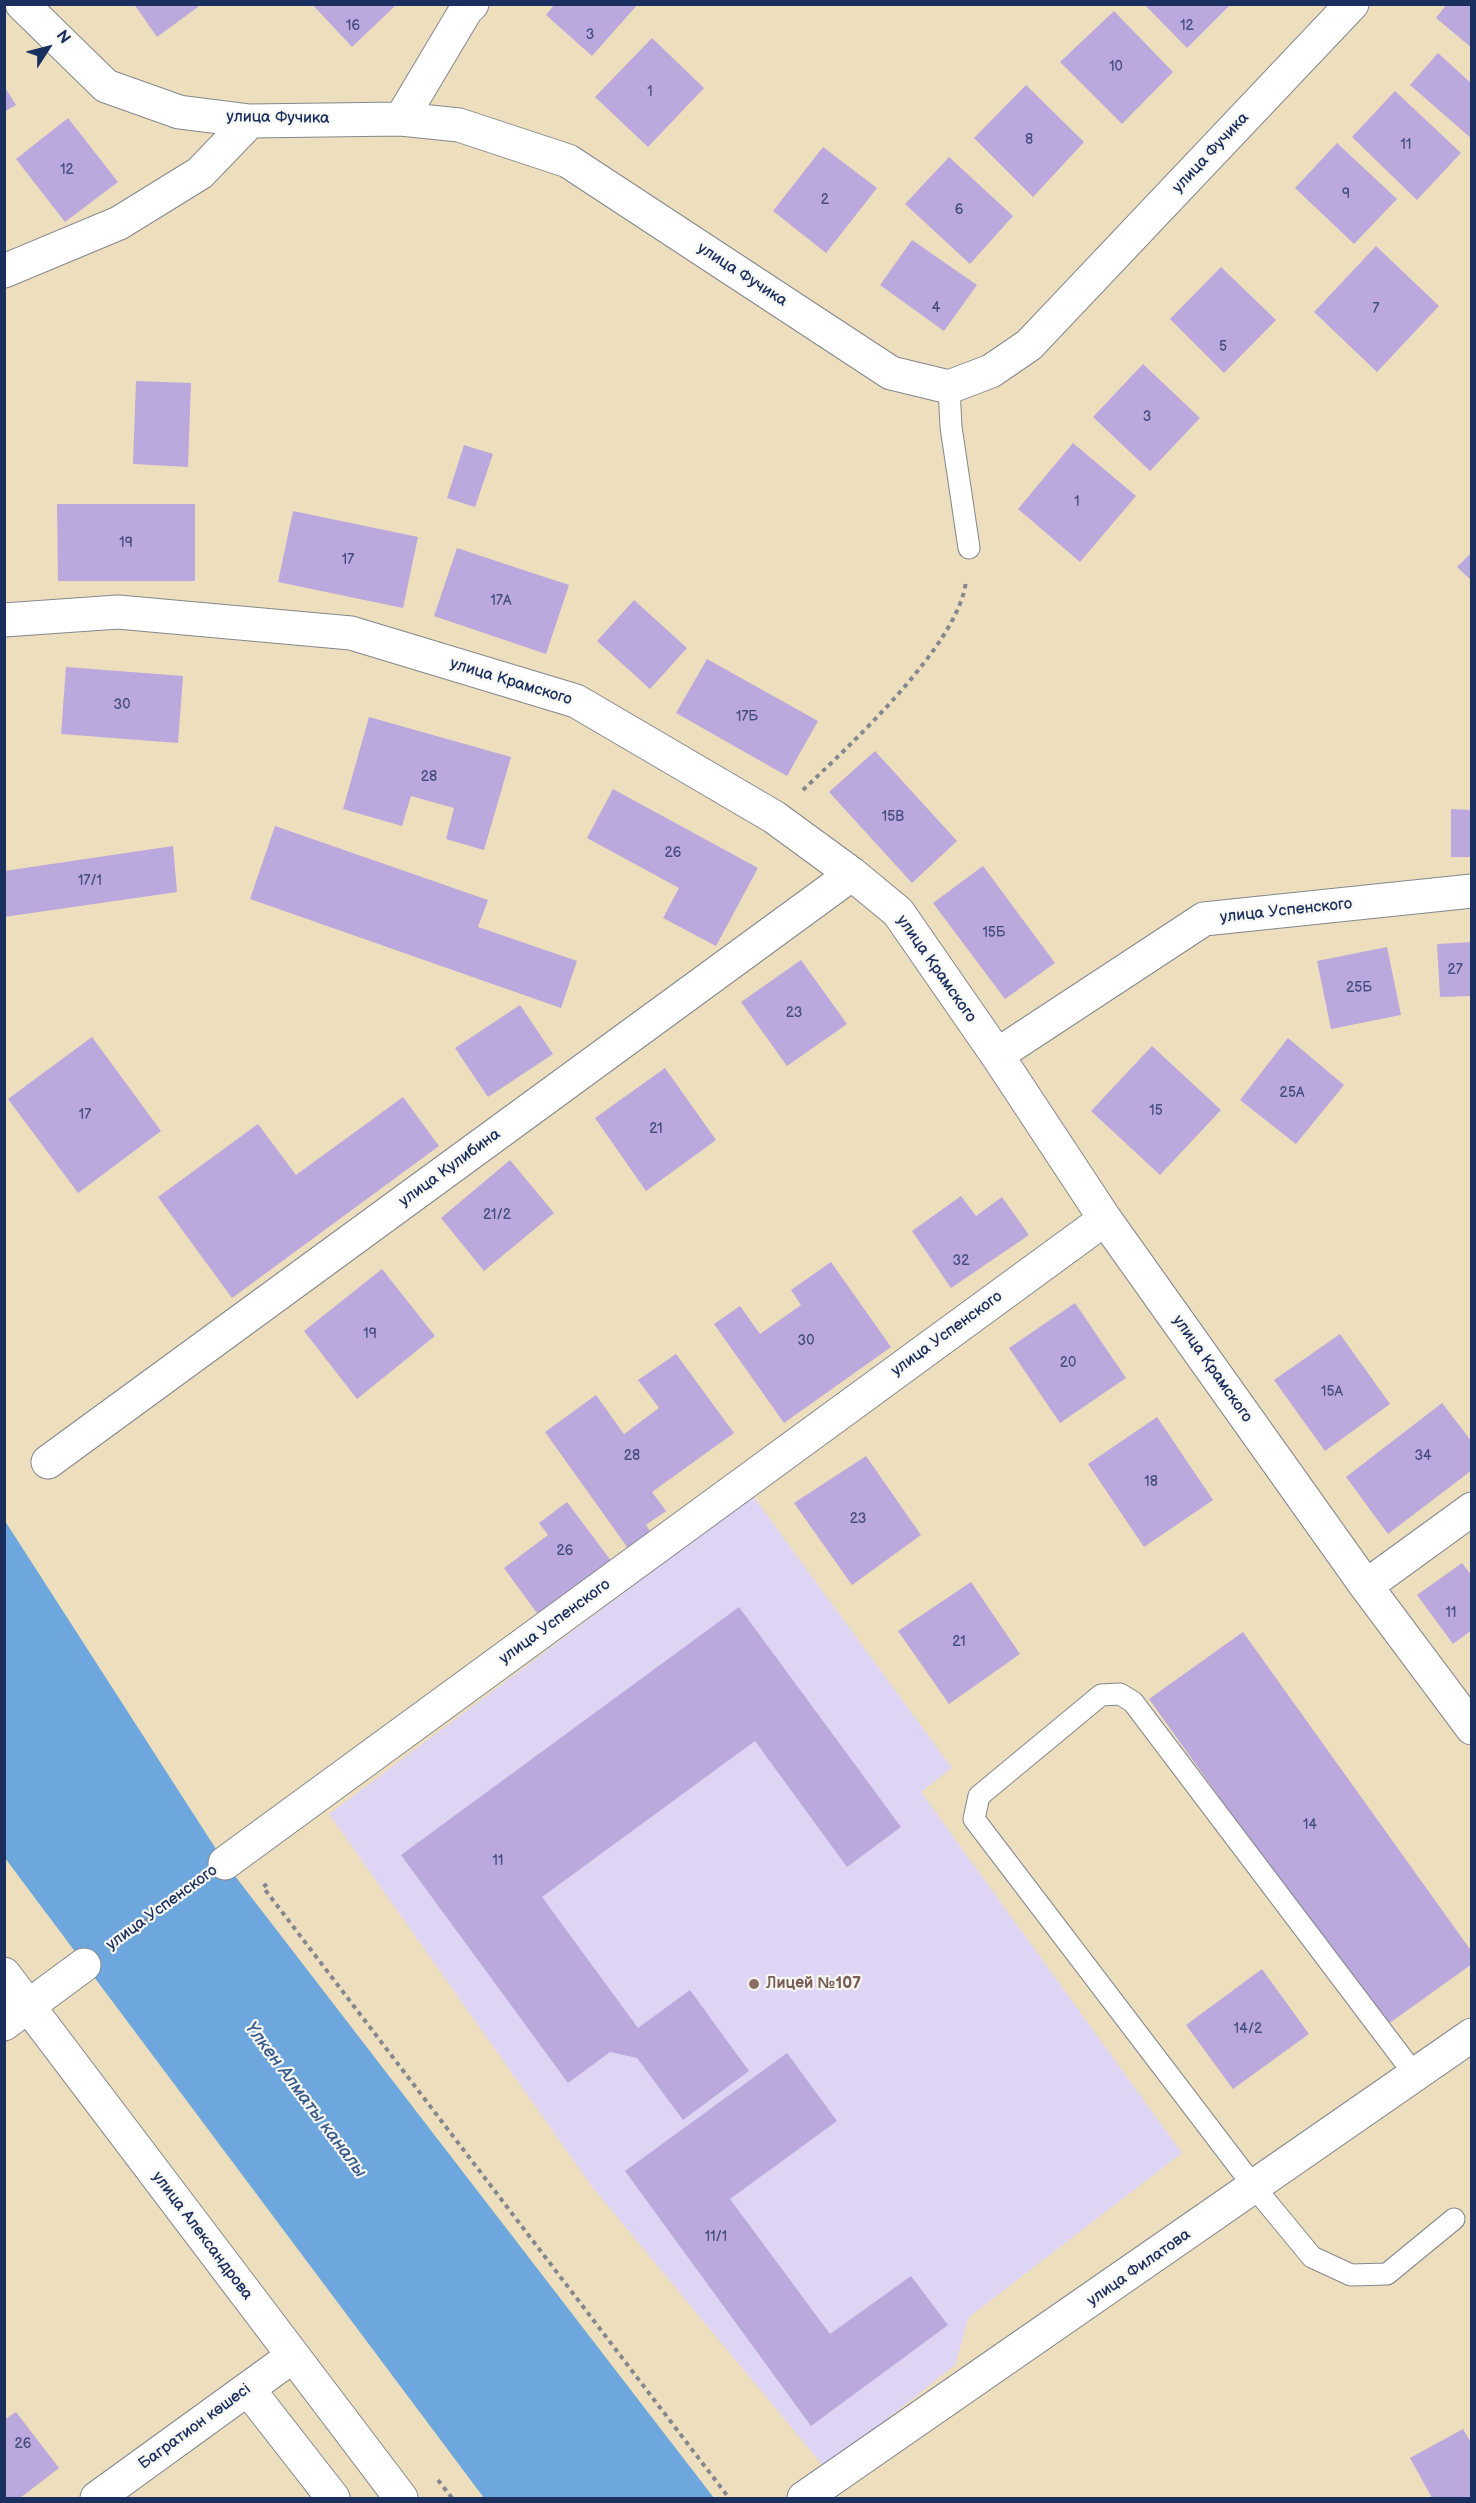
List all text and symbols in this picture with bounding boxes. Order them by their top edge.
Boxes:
north arrow [18,18,78,78]
house number: 16 [346,18,360,34]
house number: 12 [1180,18,1194,34]
text: N [52,27,74,48]
house number: 3 [586,27,594,43]
house number: 10 [1109,59,1123,75]
house number: 1 [647,84,653,100]
street label: улица Фучика [226,108,330,128]
street label: улица Фучика [1169,109,1253,197]
house number: 8 [1025,132,1033,148]
house number: 11 [1401,137,1411,153]
house number: 12 [60,162,74,178]
house number: 9 [1342,186,1350,202]
house number: 2 [821,192,829,208]
house number: 6 [955,202,963,218]
street label: улица Фучика [693,239,791,311]
house number: 4 [932,300,940,316]
house number: 7 [1373,301,1379,317]
house number: 5 [1219,339,1227,355]
house number: 3 [1143,409,1151,425]
house number: 1 [1074,494,1080,510]
house number: 19 [119,535,133,551]
house number: 17 [342,552,354,568]
house number: 17А [491,593,511,609]
street label: улица Крамского [448,654,574,710]
house number: 30 [114,697,130,713]
house number: 17Б [736,709,758,725]
house number: 28 [421,769,437,785]
house number: 15В [882,809,904,825]
house number: 26 [665,845,681,861]
house number: 17/1 [78,873,102,889]
street label: улица Успенского [1219,895,1353,927]
street label: улица Крамского [892,912,980,1026]
house number: 15Б [982,925,1006,941]
house number: 27 [1447,962,1463,978]
house number: 25Б [1346,980,1372,996]
house number: 23 [786,1005,802,1021]
house number: 25А [1280,1085,1304,1101]
house number: 15 [1149,1103,1163,1119]
house number: 17 [79,1107,91,1123]
house number: 21 [649,1121,663,1137]
street label: улица Кулибина [396,1125,504,1211]
house number: 21/2 [483,1207,511,1223]
house number: 32 [953,1253,969,1269]
street label: улица Успенского [888,1287,1006,1381]
street label: улица Крамского [1168,1312,1256,1426]
house number: 19 [363,1326,377,1342]
house number: 30 [798,1333,814,1349]
house number: 20 [1060,1355,1076,1371]
house number: 15А [1321,1384,1343,1400]
house number: 28 [624,1448,640,1464]
house number: 34 [1414,1448,1432,1464]
house number: 18 [1144,1474,1158,1490]
house number: 23 [850,1511,866,1527]
house number: 26 [557,1543,573,1559]
street label: улица Успенского [496,1575,614,1669]
house number: 11 [1446,1605,1456,1621]
house number: 21 [952,1634,966,1650]
house number: 14 [1303,1817,1317,1833]
house number: 11 [493,1853,503,1869]
street label: улица Успенского [103,1861,221,1955]
place label: Лицей №107 [766,1974,861,1994]
marker: Лицей №107 [747,1977,761,1991]
water label: Үлкен Алматы каналы [239,2018,371,2182]
house number: 14/2 [1234,2021,1262,2037]
street label: улица Александрова [147,2168,257,2304]
street label: улица Филатова [1084,2225,1194,2311]
house number: 11/1 [705,2229,727,2245]
street label: Багратион көшесі [135,2380,255,2474]
house number: 26 [15,2436,31,2452]

